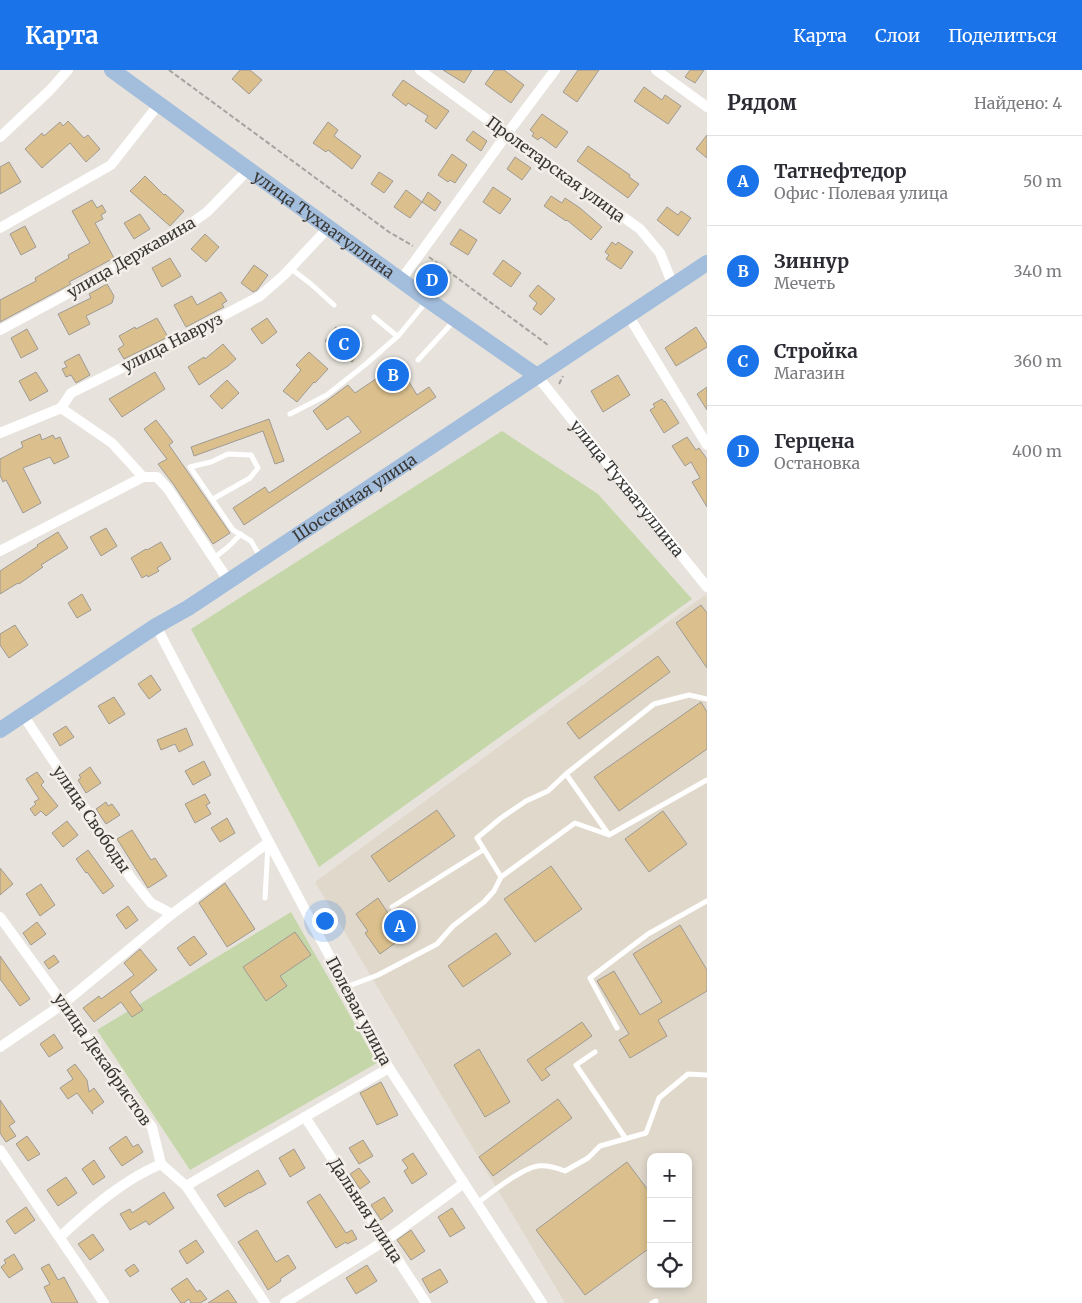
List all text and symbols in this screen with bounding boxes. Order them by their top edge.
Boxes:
text: Карта [25,20,99,51]
text: Карта [793,24,847,47]
text: Слои [875,24,920,47]
text: Поделиться [948,24,1057,47]
text: Рядом [727,89,797,116]
text: Найдено: 4 [974,93,1062,113]
street label: Пролетарская улица [483,112,630,226]
text: Татнефтедор [774,159,907,183]
street label: улица Тухватуллина [249,166,399,283]
text: A [737,171,749,191]
text: 50 m [1023,171,1062,191]
text: Офис · Полевая улица [774,183,948,203]
street label: улица Державина [63,212,199,302]
text: Зиннур [774,249,849,273]
pin: D [416,261,448,299]
text: B [737,261,749,281]
text: 340 m [1013,261,1062,281]
text: Мечеть [774,273,835,293]
street label: улица Навруз [118,308,226,376]
pin: C [328,325,360,363]
text: Стройка [774,339,858,363]
text: C [738,351,748,371]
text: 360 m [1013,351,1062,371]
pin: B [377,356,409,394]
text: Магазин [774,363,845,383]
street label: улица Тухватуллина [566,416,689,561]
text: Герцена [774,429,855,453]
text: D [737,441,749,461]
text: 400 m [1012,441,1062,461]
street label: Шоссейная улица [289,449,420,546]
text: Остановка [774,453,860,473]
street label: улица Свободы [49,762,135,877]
pin: A [384,907,416,945]
your location [312,908,338,934]
street label: Полевая улица [322,953,396,1069]
street label: улица Декабристов [50,989,156,1129]
map controls [647,1153,692,1288]
button: + [647,1153,692,1198]
street label: Дальняя улица [325,1154,408,1267]
button: − [647,1198,692,1243]
button: locate [647,1243,692,1288]

